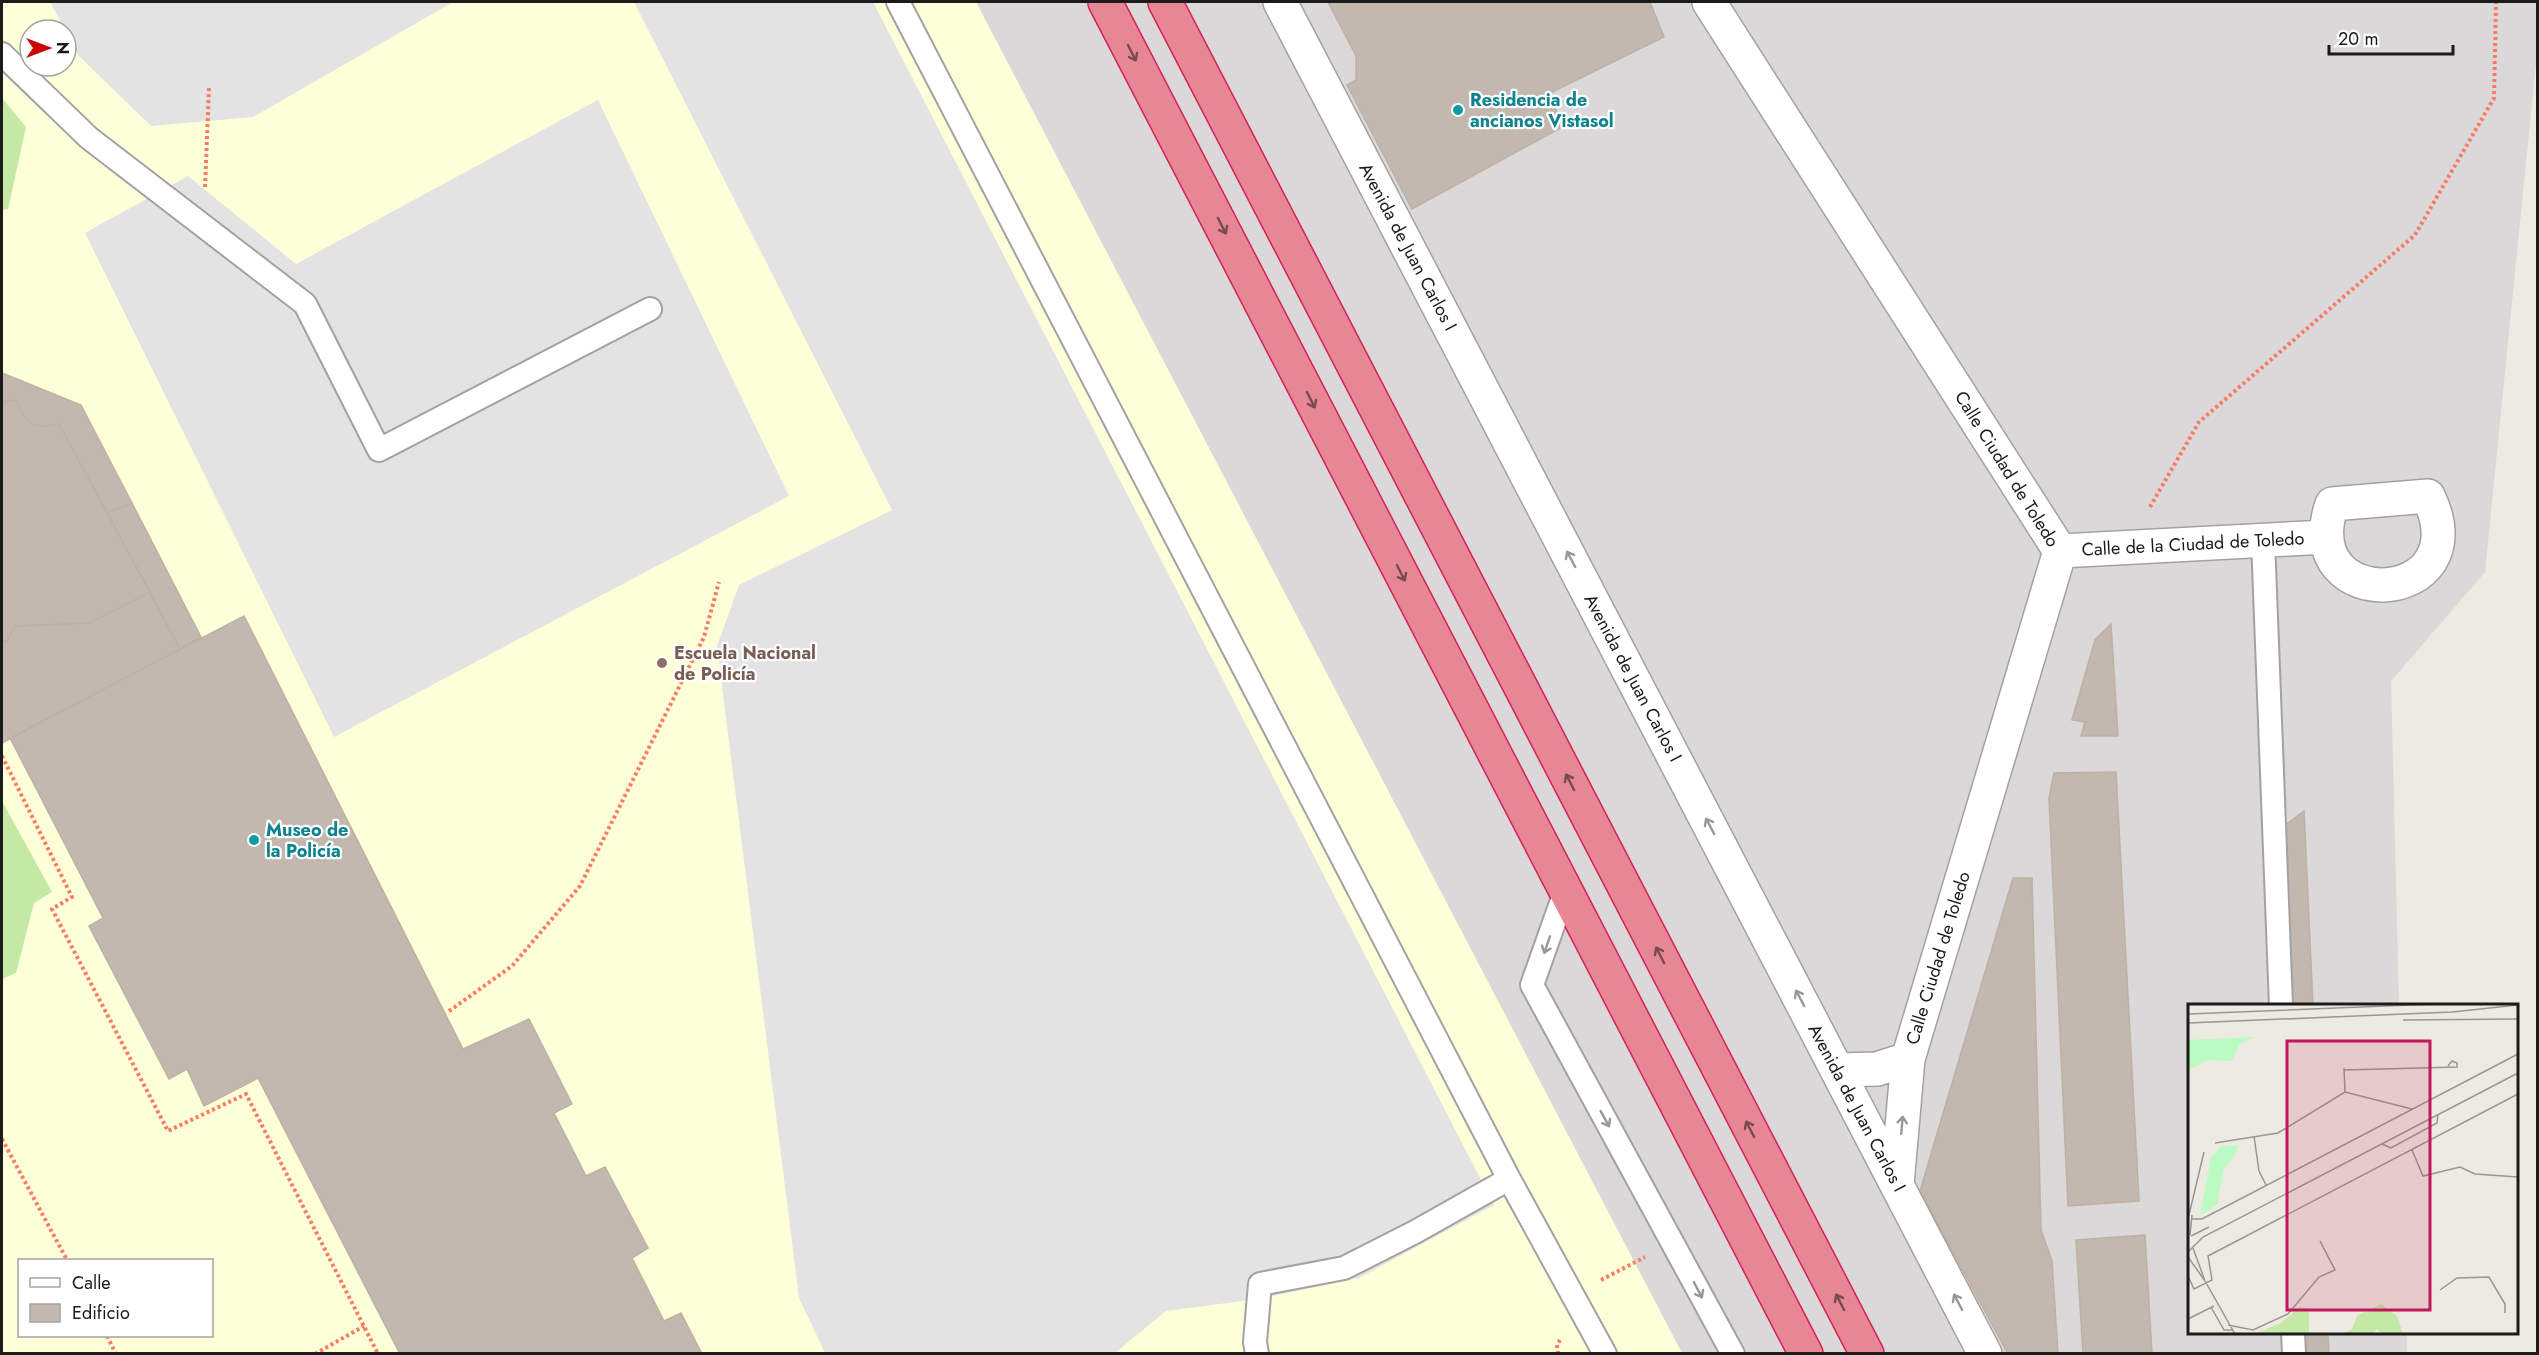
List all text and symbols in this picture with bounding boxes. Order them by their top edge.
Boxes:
north arrow [18,18,78,78]
scale bar [2329,18,2454,56]
text: 20 m [2338,26,2378,52]
text: N [51,42,74,54]
one-way arrow [1127,44,1138,62]
place label: Residencia de ancianos Vistasol [1470,87,1614,134]
marker: Residencia de ancianos Vistasol [1451,103,1465,117]
street label: Avenida de Juan Carlos I [1353,158,1463,336]
one-way arrow [1216,217,1228,235]
street label: Calle Ciudad de Toledo [1948,386,2066,552]
one-way arrow [1306,390,1318,408]
street label: Calle de la Ciudad de Toledo [2081,525,2305,563]
one-way arrow [1565,551,1576,569]
one-way arrow [1396,563,1407,581]
street label: Avenida de Juan Carlos I [1578,589,1688,767]
place label: Escuela Nacional de Policía [674,640,816,687]
marker: Escuela Nacional de Policía [655,656,669,670]
one-way arrow [1564,774,1576,792]
place label: Museo de la Policía [266,817,348,864]
one-way arrow [1704,817,1715,835]
marker: Museo de la Policía [247,833,261,847]
street label: Calle Ciudad de Toledo [1899,868,1977,1048]
one-way arrow [1540,935,1551,954]
one-way arrow [1654,947,1665,965]
one-way arrow [1794,990,1805,1008]
inset map [2188,1004,2518,1334]
street label: Avenida de Juan Carlos I [1802,1019,1912,1197]
one-way arrow [1600,1109,1611,1127]
one-way arrow [1897,1116,1908,1136]
one-way arrow [1744,1120,1755,1138]
legend [18,1259,213,1337]
text: Calle [72,1270,111,1296]
one-way arrow [1692,1281,1704,1298]
one-way arrow [1834,1293,1845,1311]
one-way arrow [1952,1293,1963,1311]
text: Edificio [72,1300,130,1326]

